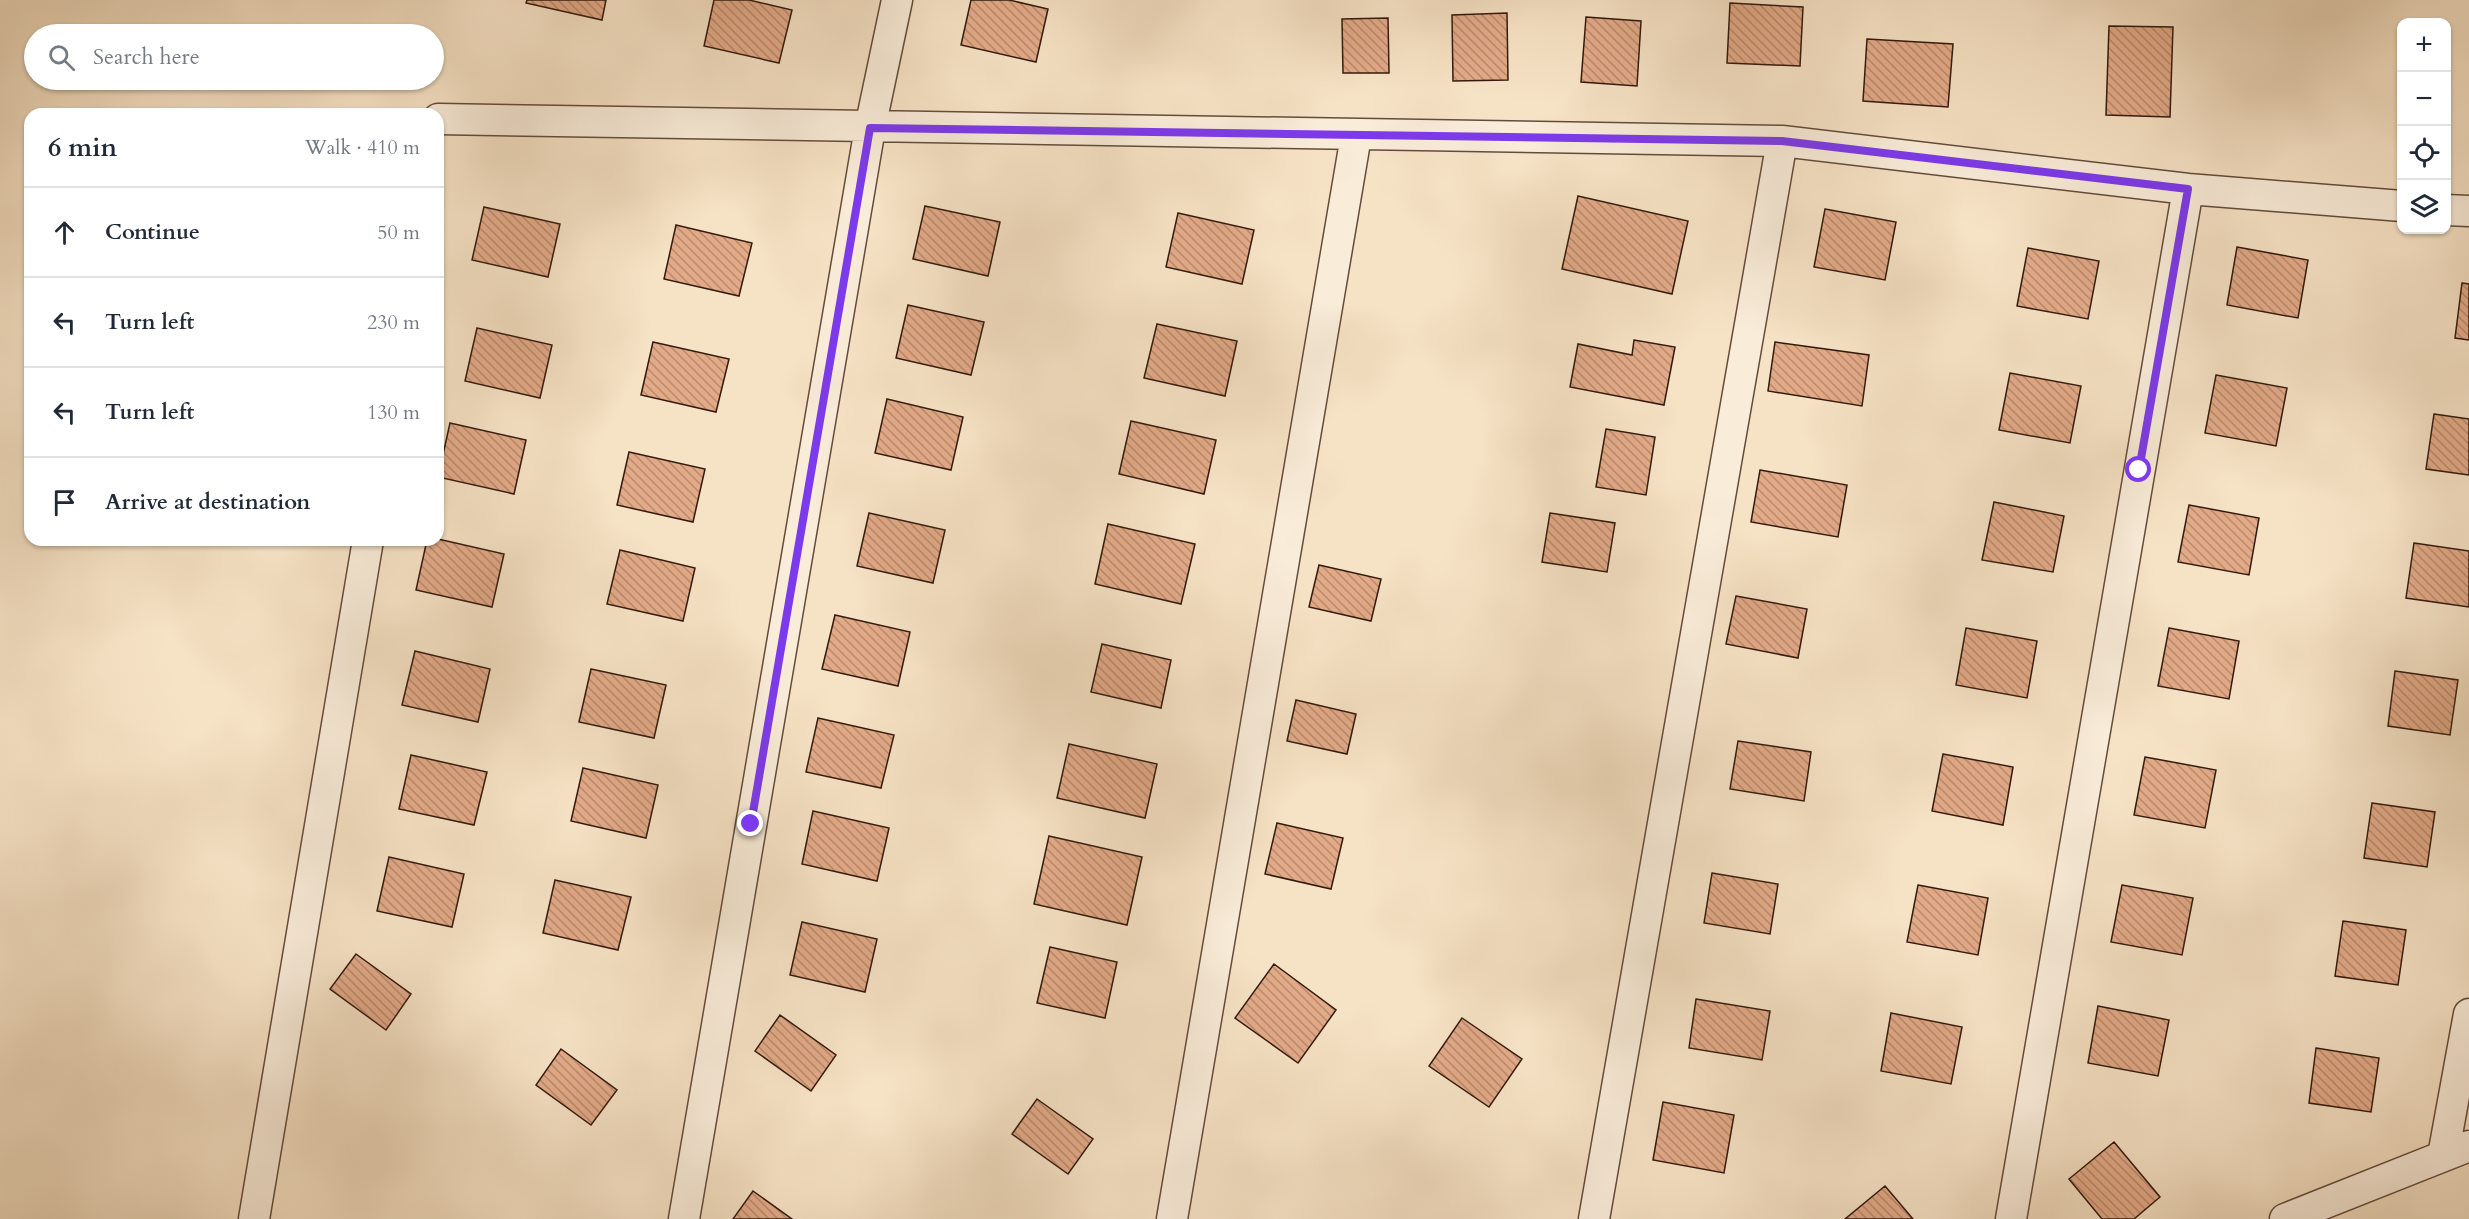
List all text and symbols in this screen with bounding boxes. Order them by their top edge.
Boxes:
map controls [2397,18,2451,234]
button: + [2397,18,2451,72]
search box [24,24,444,90]
icon: search [45,41,78,74]
text: Search here [93,42,200,72]
button: − [2397,72,2451,126]
button: locate [2397,126,2451,180]
text: 6 min [48,130,117,165]
text: Walk · 410 m [305,134,420,161]
button: layers [2397,180,2451,234]
icon: ahead [48,216,81,249]
text: Continue [105,217,200,247]
text: 50 m [377,219,420,246]
icon: left [48,306,81,339]
text: Turn left [105,307,194,337]
text: 230 m [367,309,420,336]
icon: left [48,396,81,429]
text: Turn left [105,397,194,427]
text: 130 m [367,399,420,426]
route start [2125,456,2151,482]
icon: arrive [48,486,81,519]
text: Arrive at destination [105,487,310,517]
route end [737,810,763,836]

